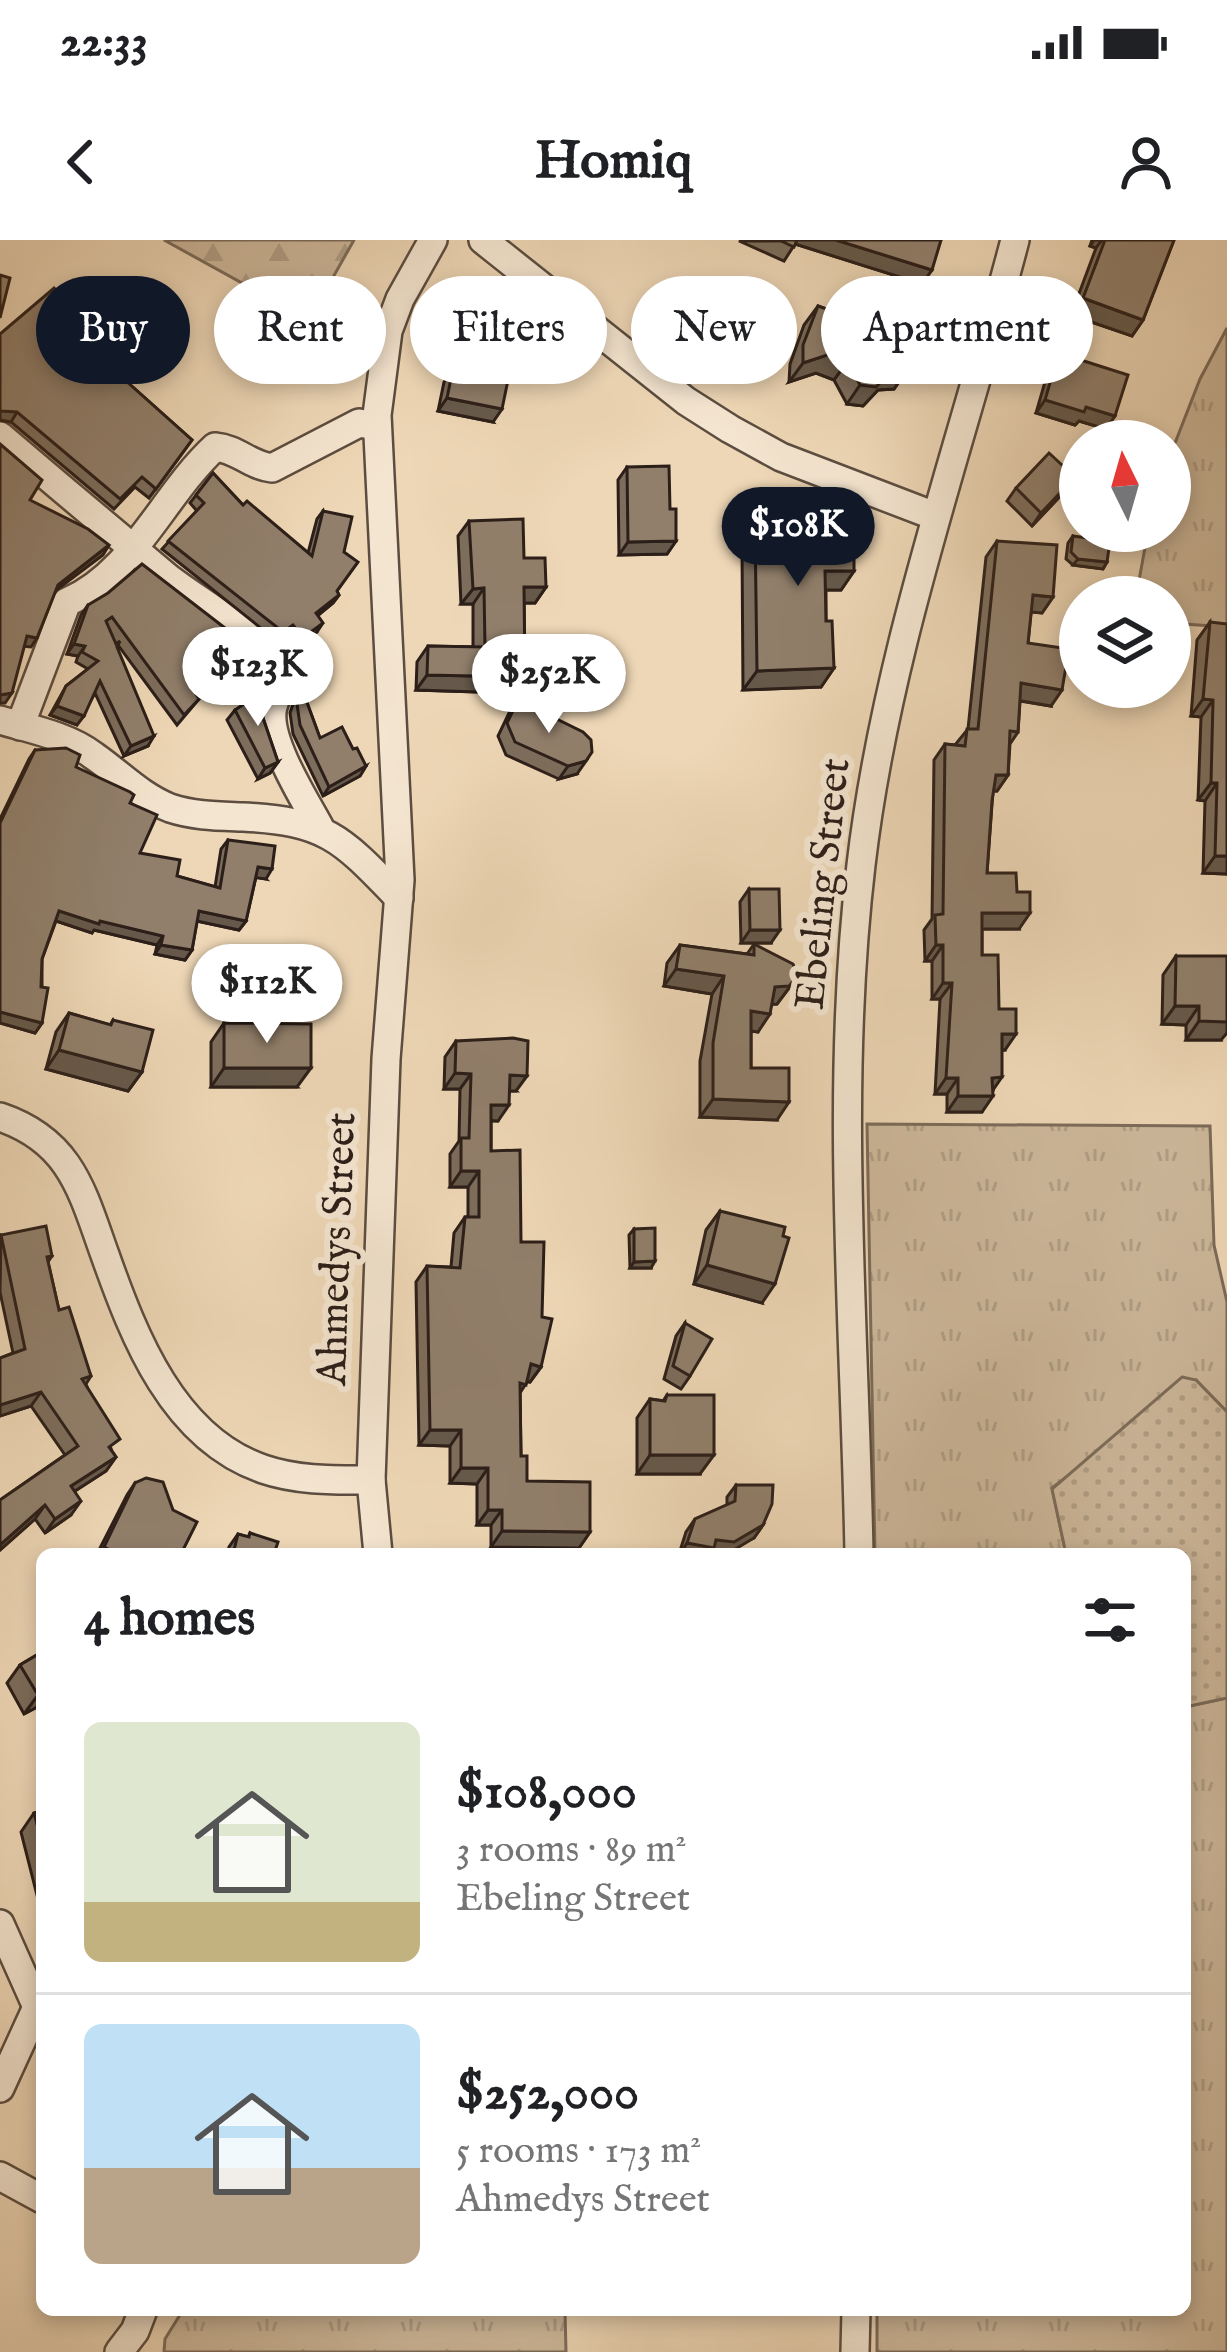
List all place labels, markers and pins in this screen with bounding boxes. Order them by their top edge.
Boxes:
pin: $108K [714,487,882,589]
pin: $123K [174,627,342,729]
pin: $252K [465,634,633,736]
pin: $112K [183,944,351,1046]

